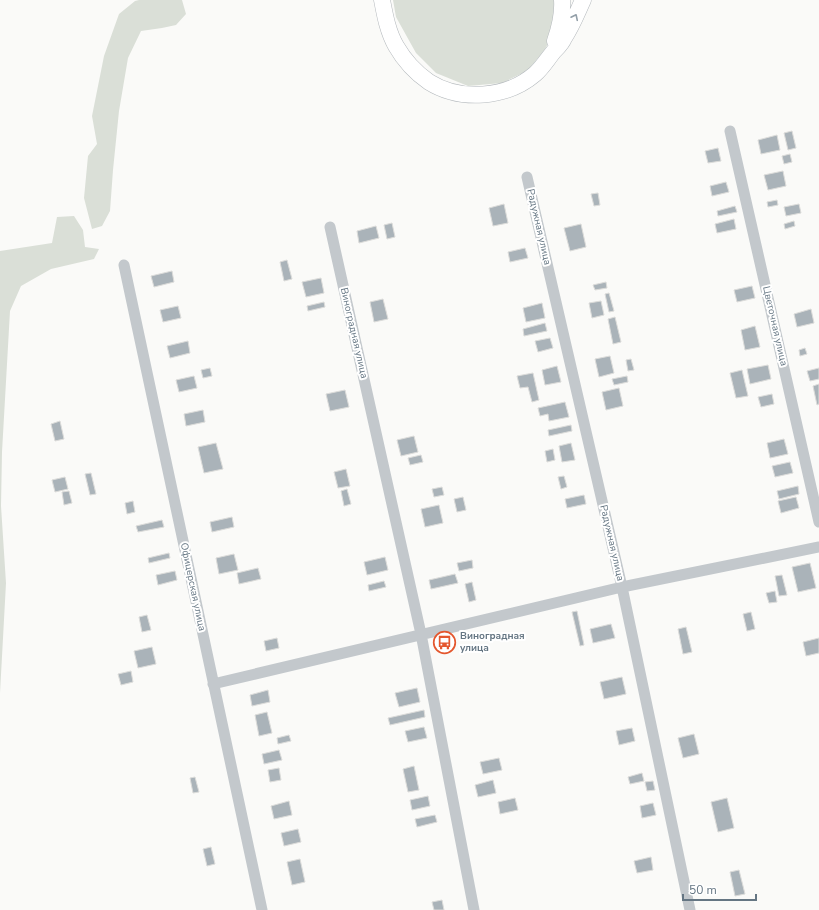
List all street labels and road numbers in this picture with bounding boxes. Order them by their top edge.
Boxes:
street label: Радужная улица [523,188,555,266]
street label: Цветочная улица [759,285,791,367]
street label: Виноградная улица [337,286,371,380]
street label: Радужная улица [596,504,628,582]
street label: Офицерская улица [177,542,209,632]

